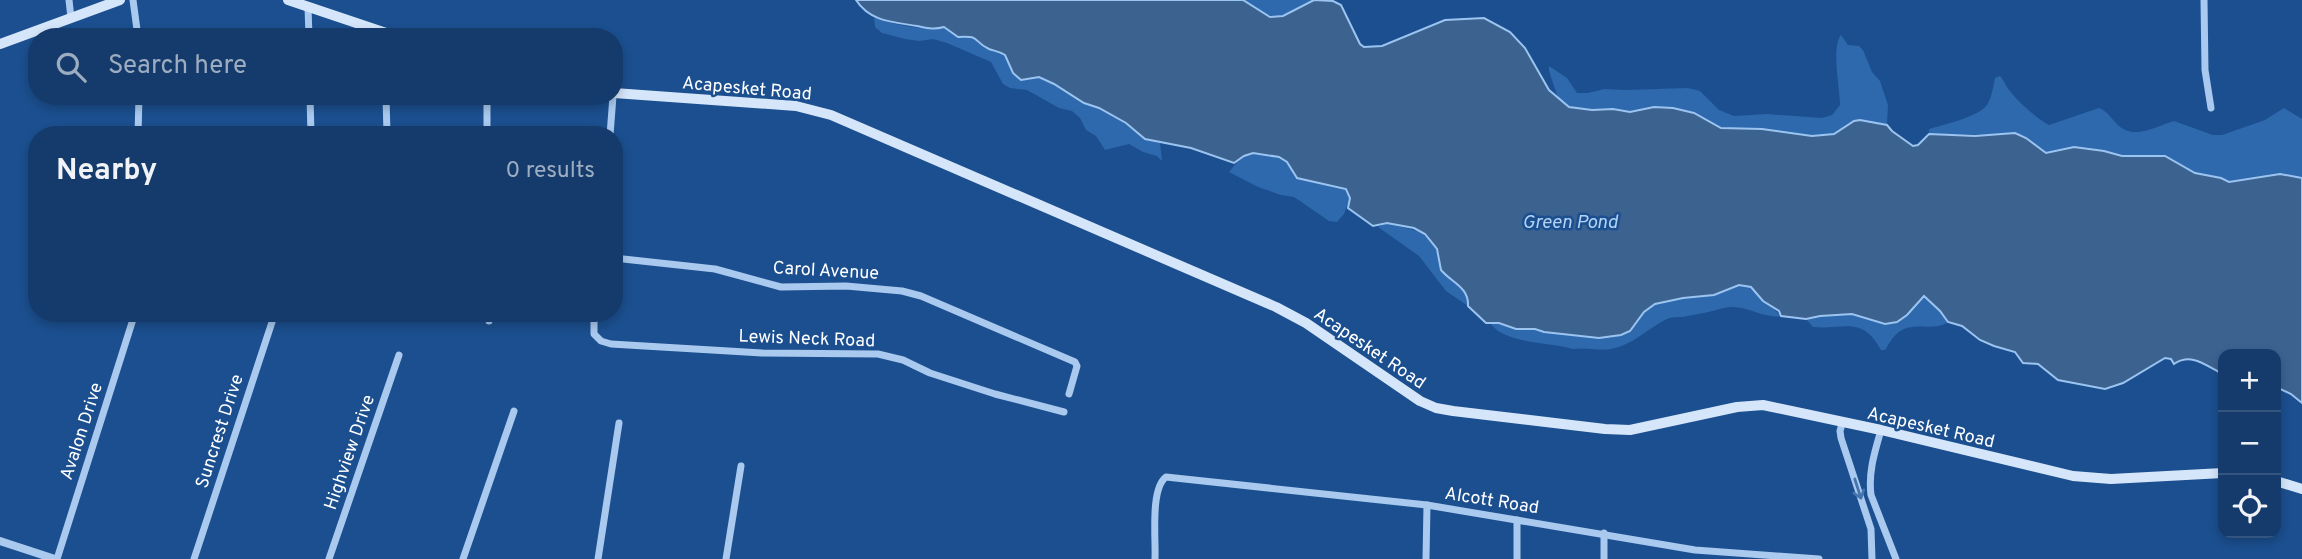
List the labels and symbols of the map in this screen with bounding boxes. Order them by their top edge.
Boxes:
street label: Acapesket Road [681,72,813,107]
water label: Green Pond [1522,211,1619,235]
street label: Carol Avenue [772,257,880,286]
street label: Acapesket Road [1309,303,1430,395]
street label: Lewis Neck Road [738,326,876,353]
street label: Suncrest Drive [191,372,250,491]
street label: Avalon Drive [56,380,109,483]
street label: Highview Drive [320,392,381,513]
street label: Acapesket Road [1865,403,1997,454]
one-way arrow [1853,477,1865,499]
street label: Alcott Road [1443,483,1541,520]

